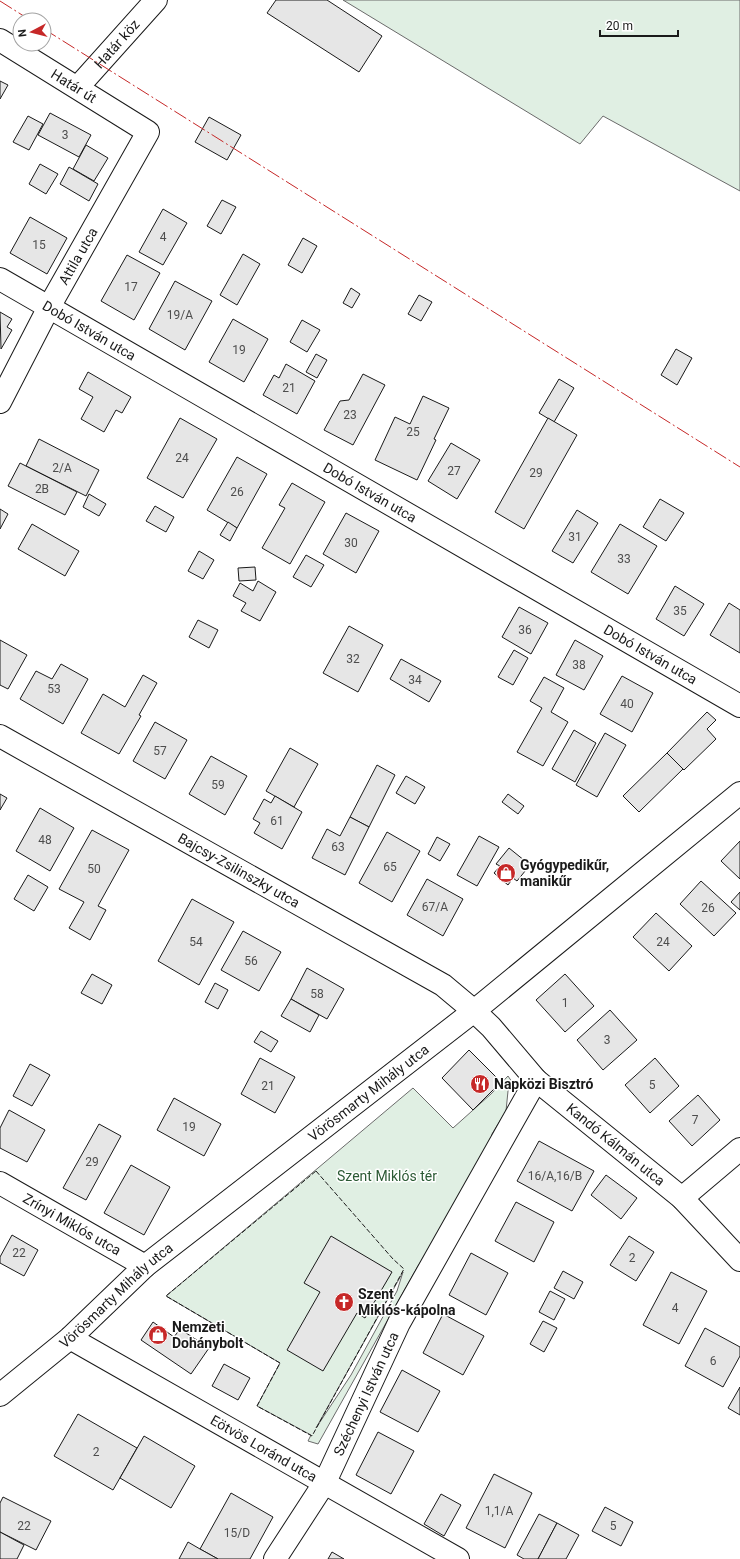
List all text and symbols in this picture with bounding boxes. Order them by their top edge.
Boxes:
north arrow [12,12,52,52]
scale bar [600,12,678,38]
street label: Határ köz [91,16,143,71]
text: 20 m [606,19,633,33]
text: N [16,28,29,38]
street label: Határ út [48,66,100,106]
house number: 3 [62,128,68,142]
street label: Attila utca [55,225,101,287]
house number: 4 [160,230,167,244]
house number: 15 [32,238,46,252]
house number: 17 [124,280,138,294]
street label: Dobó István utca [40,297,139,364]
house number: 19/A [167,308,193,322]
house number: 19 [232,343,246,357]
house number: 21 [282,381,296,395]
house number: 23 [343,408,357,422]
house number: 25 [406,425,420,439]
house number: 24 [175,451,189,465]
street label: Dobó István utca [320,459,419,526]
house number: 2/A [52,461,72,475]
house number: 27 [447,464,461,478]
house number: 29 [529,466,543,480]
house number: 2B [35,482,49,496]
house number: 26 [230,485,244,499]
house number: 31 [568,530,582,544]
house number: 30 [344,536,358,550]
house number: 33 [617,552,631,566]
house number: 35 [673,604,687,618]
street label: Dobó István utca [601,621,700,687]
house number: 36 [518,623,532,637]
house number: 32 [346,652,360,666]
house number: 38 [572,658,586,672]
house number: 34 [408,673,422,687]
house number: 53 [47,682,61,696]
house number: 40 [620,697,634,711]
house number: 57 [153,744,167,758]
house number: 59 [211,778,225,792]
house number: 61 [270,814,284,828]
street label: Bajcsy-Zsilinszky utca [175,830,303,911]
house number: 48 [38,833,52,847]
house number: 63 [331,840,345,854]
place label: Gyógypedikűr, manikűr [520,857,609,889]
house number: 65 [383,860,397,874]
house number: 50 [87,862,101,876]
shop icon: Gyógypedikűr, manikűr [495,862,517,884]
house number: 67/A [422,900,448,914]
house number: 26 [701,901,715,915]
house number: 54 [189,935,203,949]
house number: 24 [656,935,670,949]
house number: 56 [244,954,258,968]
house number: 58 [310,987,324,1001]
house number: 1 [562,996,568,1010]
house number: 3 [604,1033,610,1047]
street label: Vörösmarty Mihály utca [305,1041,432,1144]
restaurant icon: Napközi Bisztró [469,1073,491,1095]
place label: Napközi Bisztró [494,1076,593,1092]
house number: 5 [649,1078,656,1092]
house number: 21 [261,1079,275,1093]
street label: Kandó Kálmán utca [563,1100,668,1189]
house number: 7 [692,1113,699,1127]
house number: 19 [182,1120,196,1134]
house number: 29 [85,1155,99,1169]
park label: Szent Miklós tér [337,1168,437,1184]
house number: 16/A,16/B [528,1169,582,1183]
street label: Zrínyi Miklós utca [20,1190,124,1258]
street label: Vörösmarty Mihály utca [56,1240,176,1351]
house number: 22 [12,1246,26,1260]
house number: 2 [629,1251,636,1265]
place label: Szent Miklós-kápolna [358,1286,456,1318]
church icon: Szent Miklós-kápolna [333,1291,355,1313]
house number: 4 [672,1301,679,1315]
place label: Nemzeti Dohánybolt [172,1319,244,1351]
shop icon: Nemzeti Dohánybolt [147,1324,169,1346]
street label: Széchenyi István utca [330,1329,402,1458]
house number: 6 [710,1354,717,1368]
street label: Eötvös Loránd utca [208,1412,320,1485]
house number: 2 [93,1445,100,1459]
house number: 1,1/A [485,1504,513,1518]
house number: 22 [17,1519,31,1533]
house number: 5 [610,1519,617,1533]
house number: 15/D [224,1526,250,1540]

